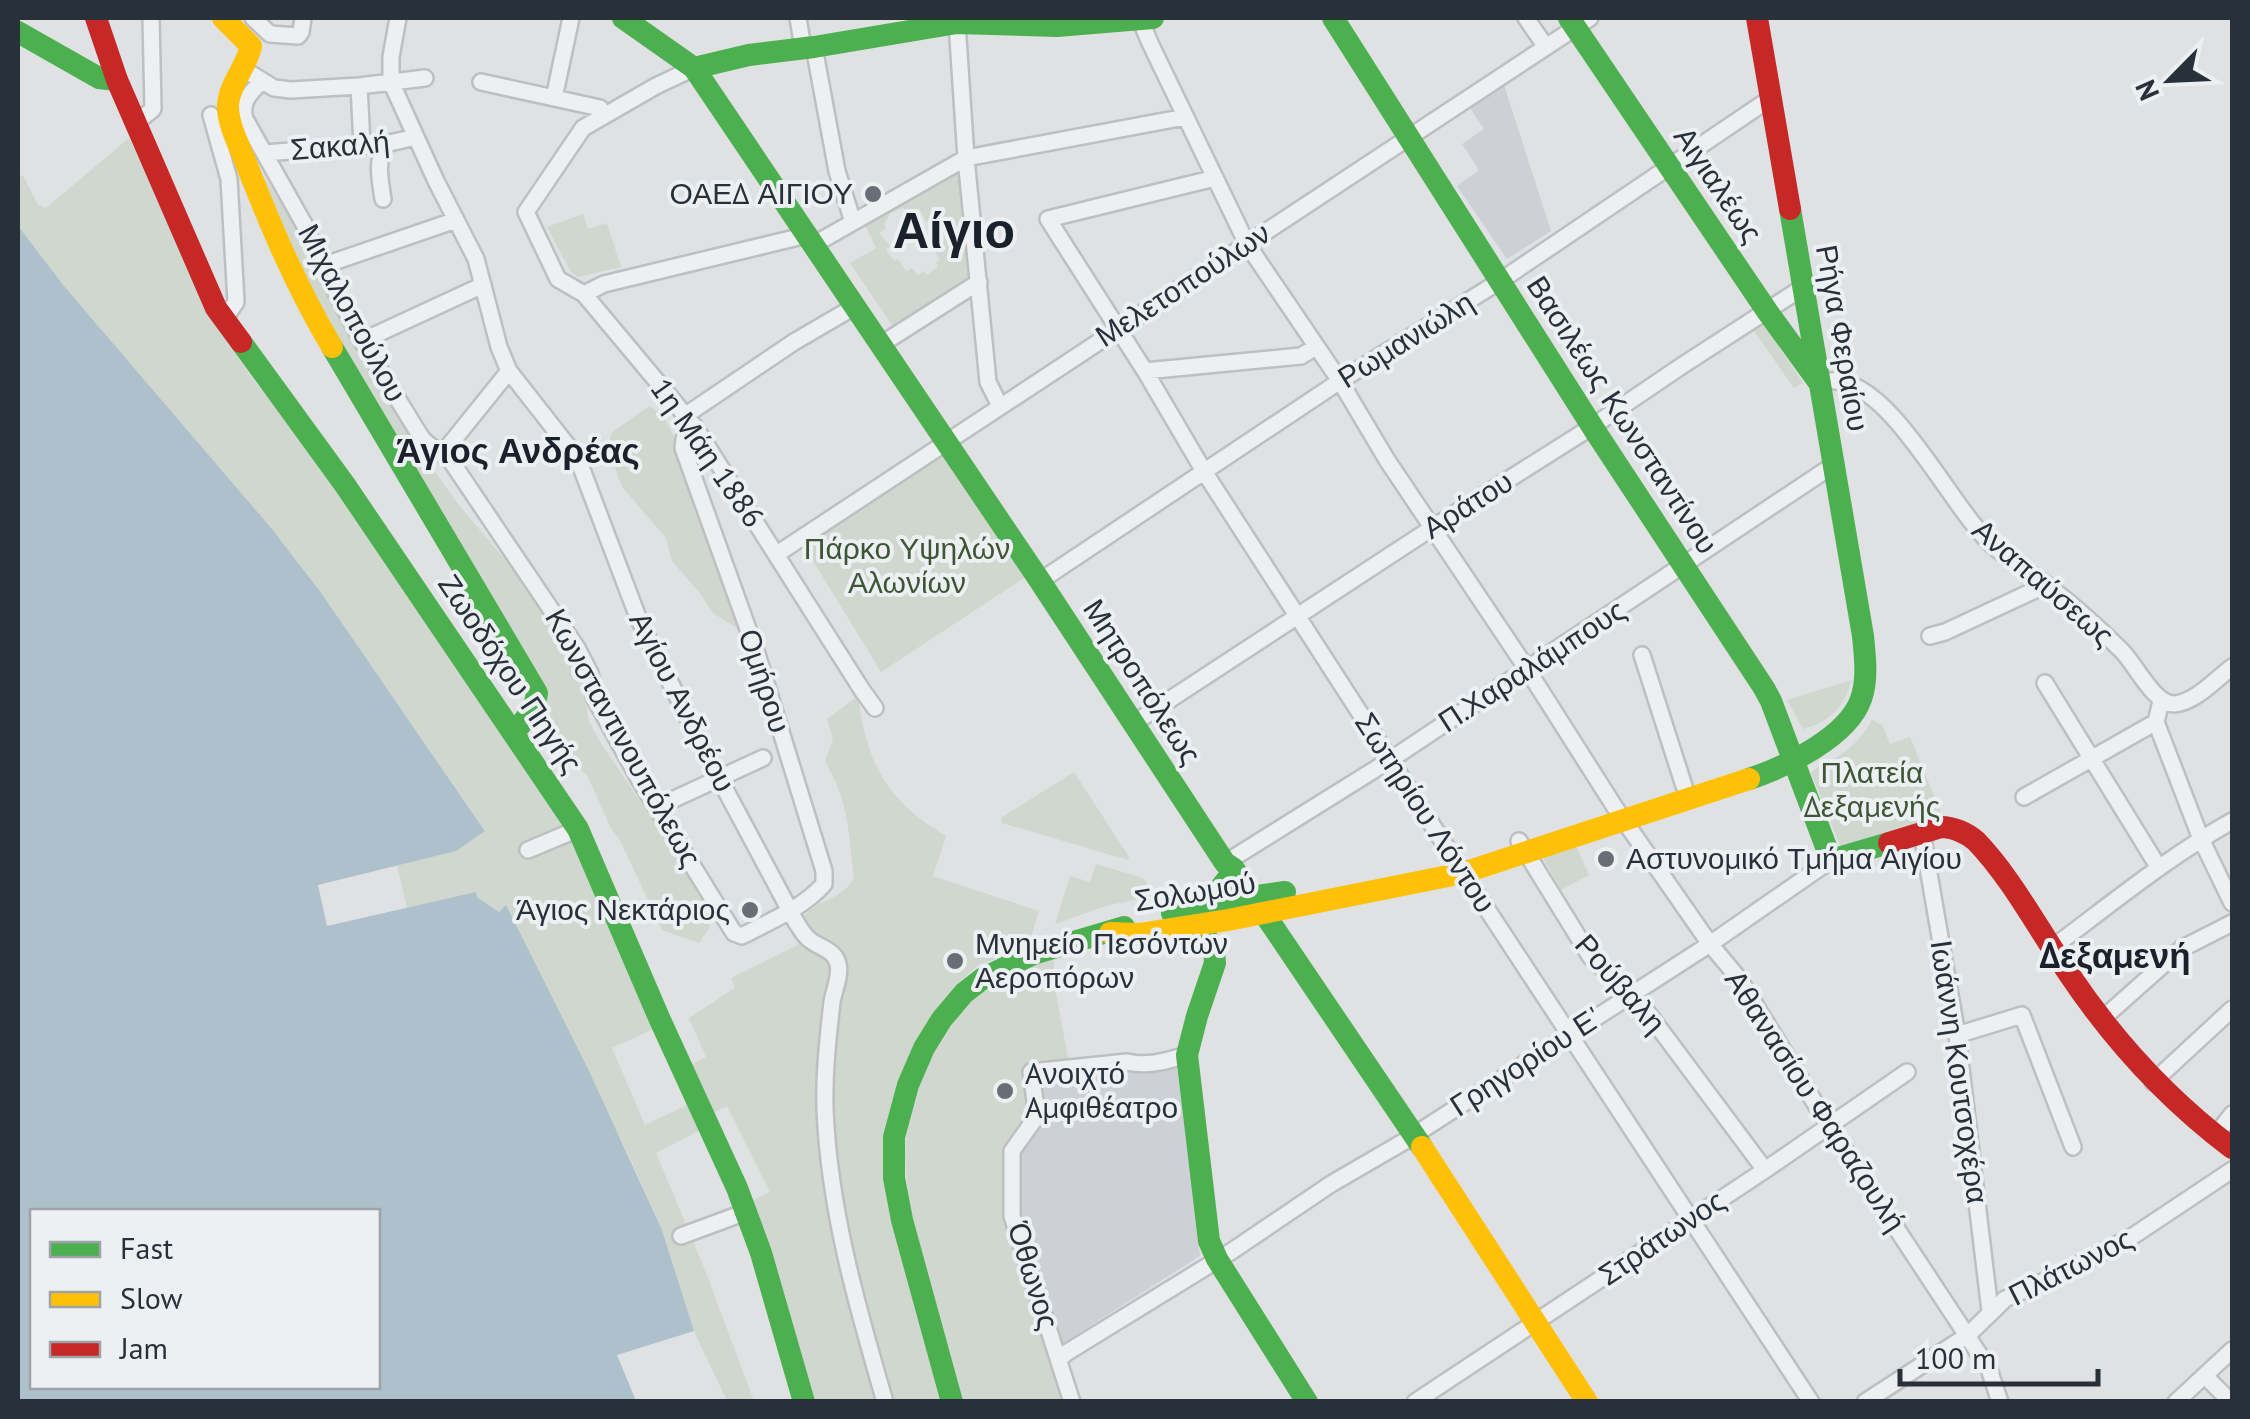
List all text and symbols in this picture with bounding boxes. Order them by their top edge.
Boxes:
north arrow [2120,30,2220,130]
text: N [2126,74,2167,106]
street label: Αιγιαλέως [1666,119,1772,250]
street label: Σακαλή [289,121,391,168]
place label: ΟΑΕΔ ΑΙΓΙΟΥ [670,173,853,212]
marker: ΟΑΕΔ ΑΙΓΙΟΥ [862,183,884,205]
district label: Αίγιο [893,197,1015,262]
street label: Μελετοπούλων [1087,213,1277,355]
street label: Μιχαλοπούλου [290,217,417,408]
street label: Ρήγα Φεραίου [1808,242,1879,434]
street label: Βασιλέως Κωνσταντίνου [1519,268,1728,561]
street label: Ρωμανιώλη [1330,282,1481,396]
street label: 1η Μάη 1886 [643,370,774,534]
district label: Άγιος Ανδρέας [396,427,640,473]
street label: Αράτου [1415,461,1519,546]
street label: Αναπαύσεως [1965,510,2123,654]
park label: Πάρκο Υψηλών Αλωνίων [804,528,1010,601]
street label: Ζωοδόχου Πηγής [430,566,592,780]
street label: Π.Χαραλάμπους [1430,590,1632,740]
street label: Μητροπόλεως [1075,591,1211,771]
street label: Κωνσταντινουπόλεως [537,601,711,873]
street label: Αγίου Ανδρέου [621,605,745,798]
street label: Ομήρου [730,624,800,737]
street label: Σωτηρίου Λόντου [1347,705,1506,920]
park label: Πλατεία Δεξαμενής [1804,752,1940,825]
place label: Αστυνομικό Τμήμα Αιγίου [1626,838,1962,877]
marker: Αστυνομικό Τμήμα Αιγίου [1595,848,1617,870]
street label: Σολωμού [1131,862,1258,919]
place label: Άγιος Νεκτάριος [516,889,730,928]
marker: Άγιος Νεκτάριος [739,899,761,921]
place label: Μνημείο Πεσόντων Αεροπόρων [975,923,1228,996]
street label: Ρούβαλη [1567,925,1675,1041]
district label: Δεξαμενή [2039,932,2191,978]
street label: Ιωάννη Κουτσοχέρα [1923,937,1998,1206]
marker: Μνημείο Πεσόντων Αεροπόρων [944,950,966,972]
street label: Αθανασίου Φαραζουλή [1717,962,1915,1238]
street label: Γρηγορίου Ε' [1442,997,1608,1124]
place label: Aνοιχτό Aμφιθέατρο [1025,1053,1178,1126]
marker: Aνοιχτό Aμφιθέατρο [994,1080,1016,1102]
street label: Στράτωνος [1590,1180,1732,1293]
legend [30,1209,380,1389]
street label: Όθωνος [999,1216,1069,1334]
street label: Πλάτωνος [2002,1218,2139,1314]
text: Fast [120,1228,173,1267]
text: Slow [120,1278,183,1317]
scale bar [1900,1324,2098,1386]
text: Jam [118,1328,168,1367]
text: 100 m [1915,1338,1996,1377]

